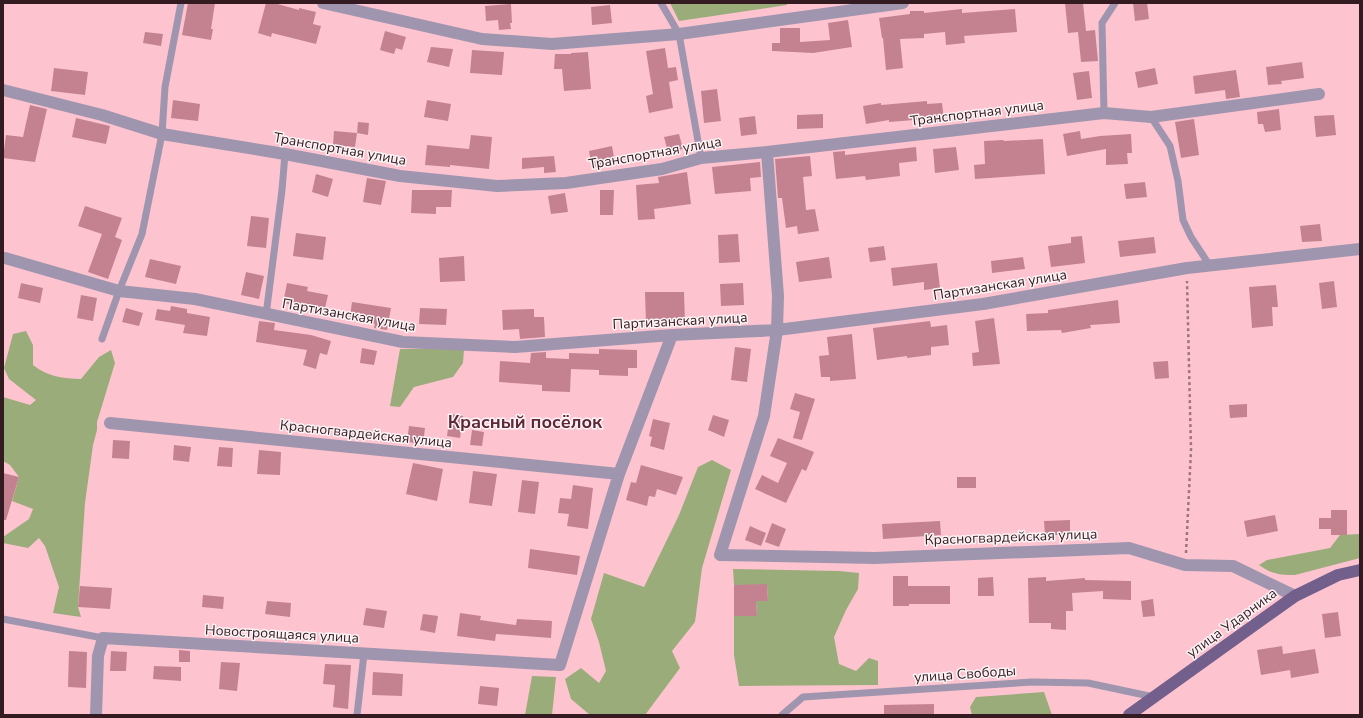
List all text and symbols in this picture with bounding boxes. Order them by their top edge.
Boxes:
street label: Транспортная улица [909,95,1045,131]
street label: Транспортная улица [272,128,408,170]
street label: Транспортная улица [587,132,723,174]
street label: Партизанская улица [932,265,1068,305]
street label: Партизанская улица [281,294,417,336]
street label: Партизанская улица [612,308,748,334]
district label: Красный посёлок [448,410,603,434]
street label: Красногвардейская улица [279,416,453,452]
street label: Красногвардейская улица [924,524,1098,550]
street label: улица Ударника [1183,584,1281,662]
street label: Новостроящаяся улица [204,620,360,648]
street label: улица Свободы [913,661,1017,687]

